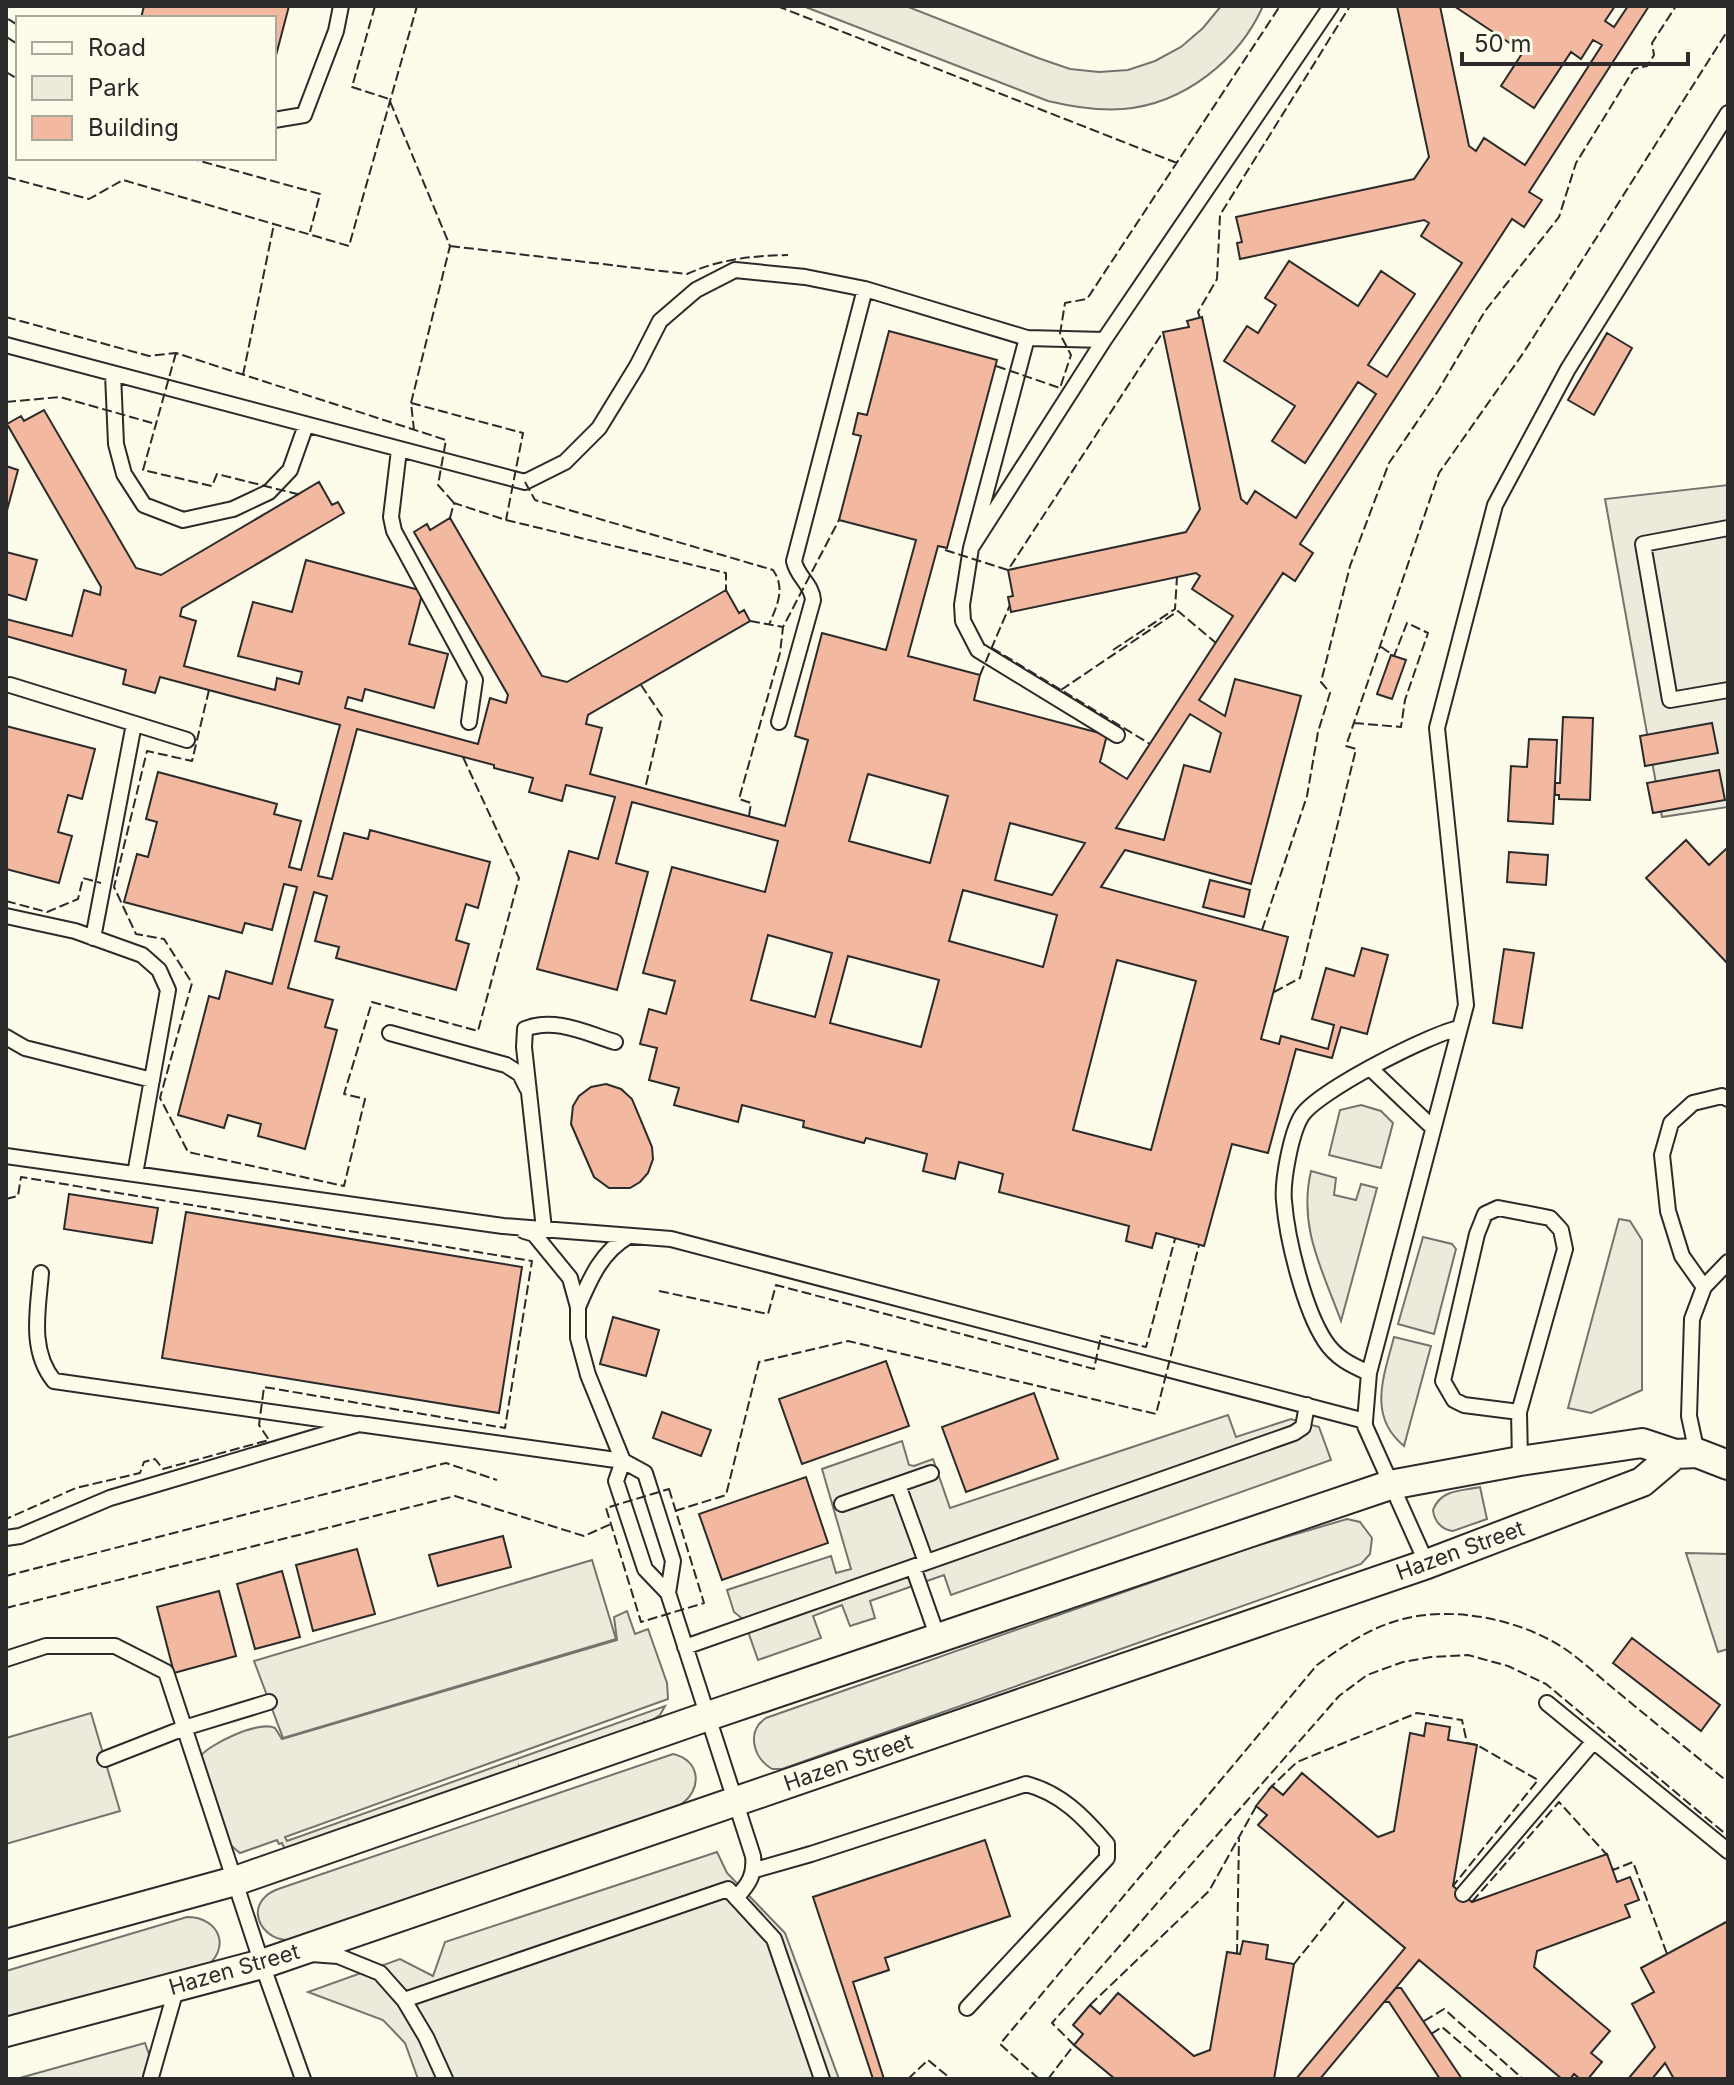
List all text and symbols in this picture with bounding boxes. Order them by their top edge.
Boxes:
legend [16,16,276,160]
scale bar [1462,16,1688,66]
text: 50 m [1474,29,1532,58]
text: Road [88,33,146,62]
text: Park [88,73,139,102]
text: Building [88,113,179,142]
street label: Hazen Street [1392,1515,1528,1585]
street label: Hazen Street [780,1728,916,1796]
street label: Hazen Street [166,1938,302,2000]

